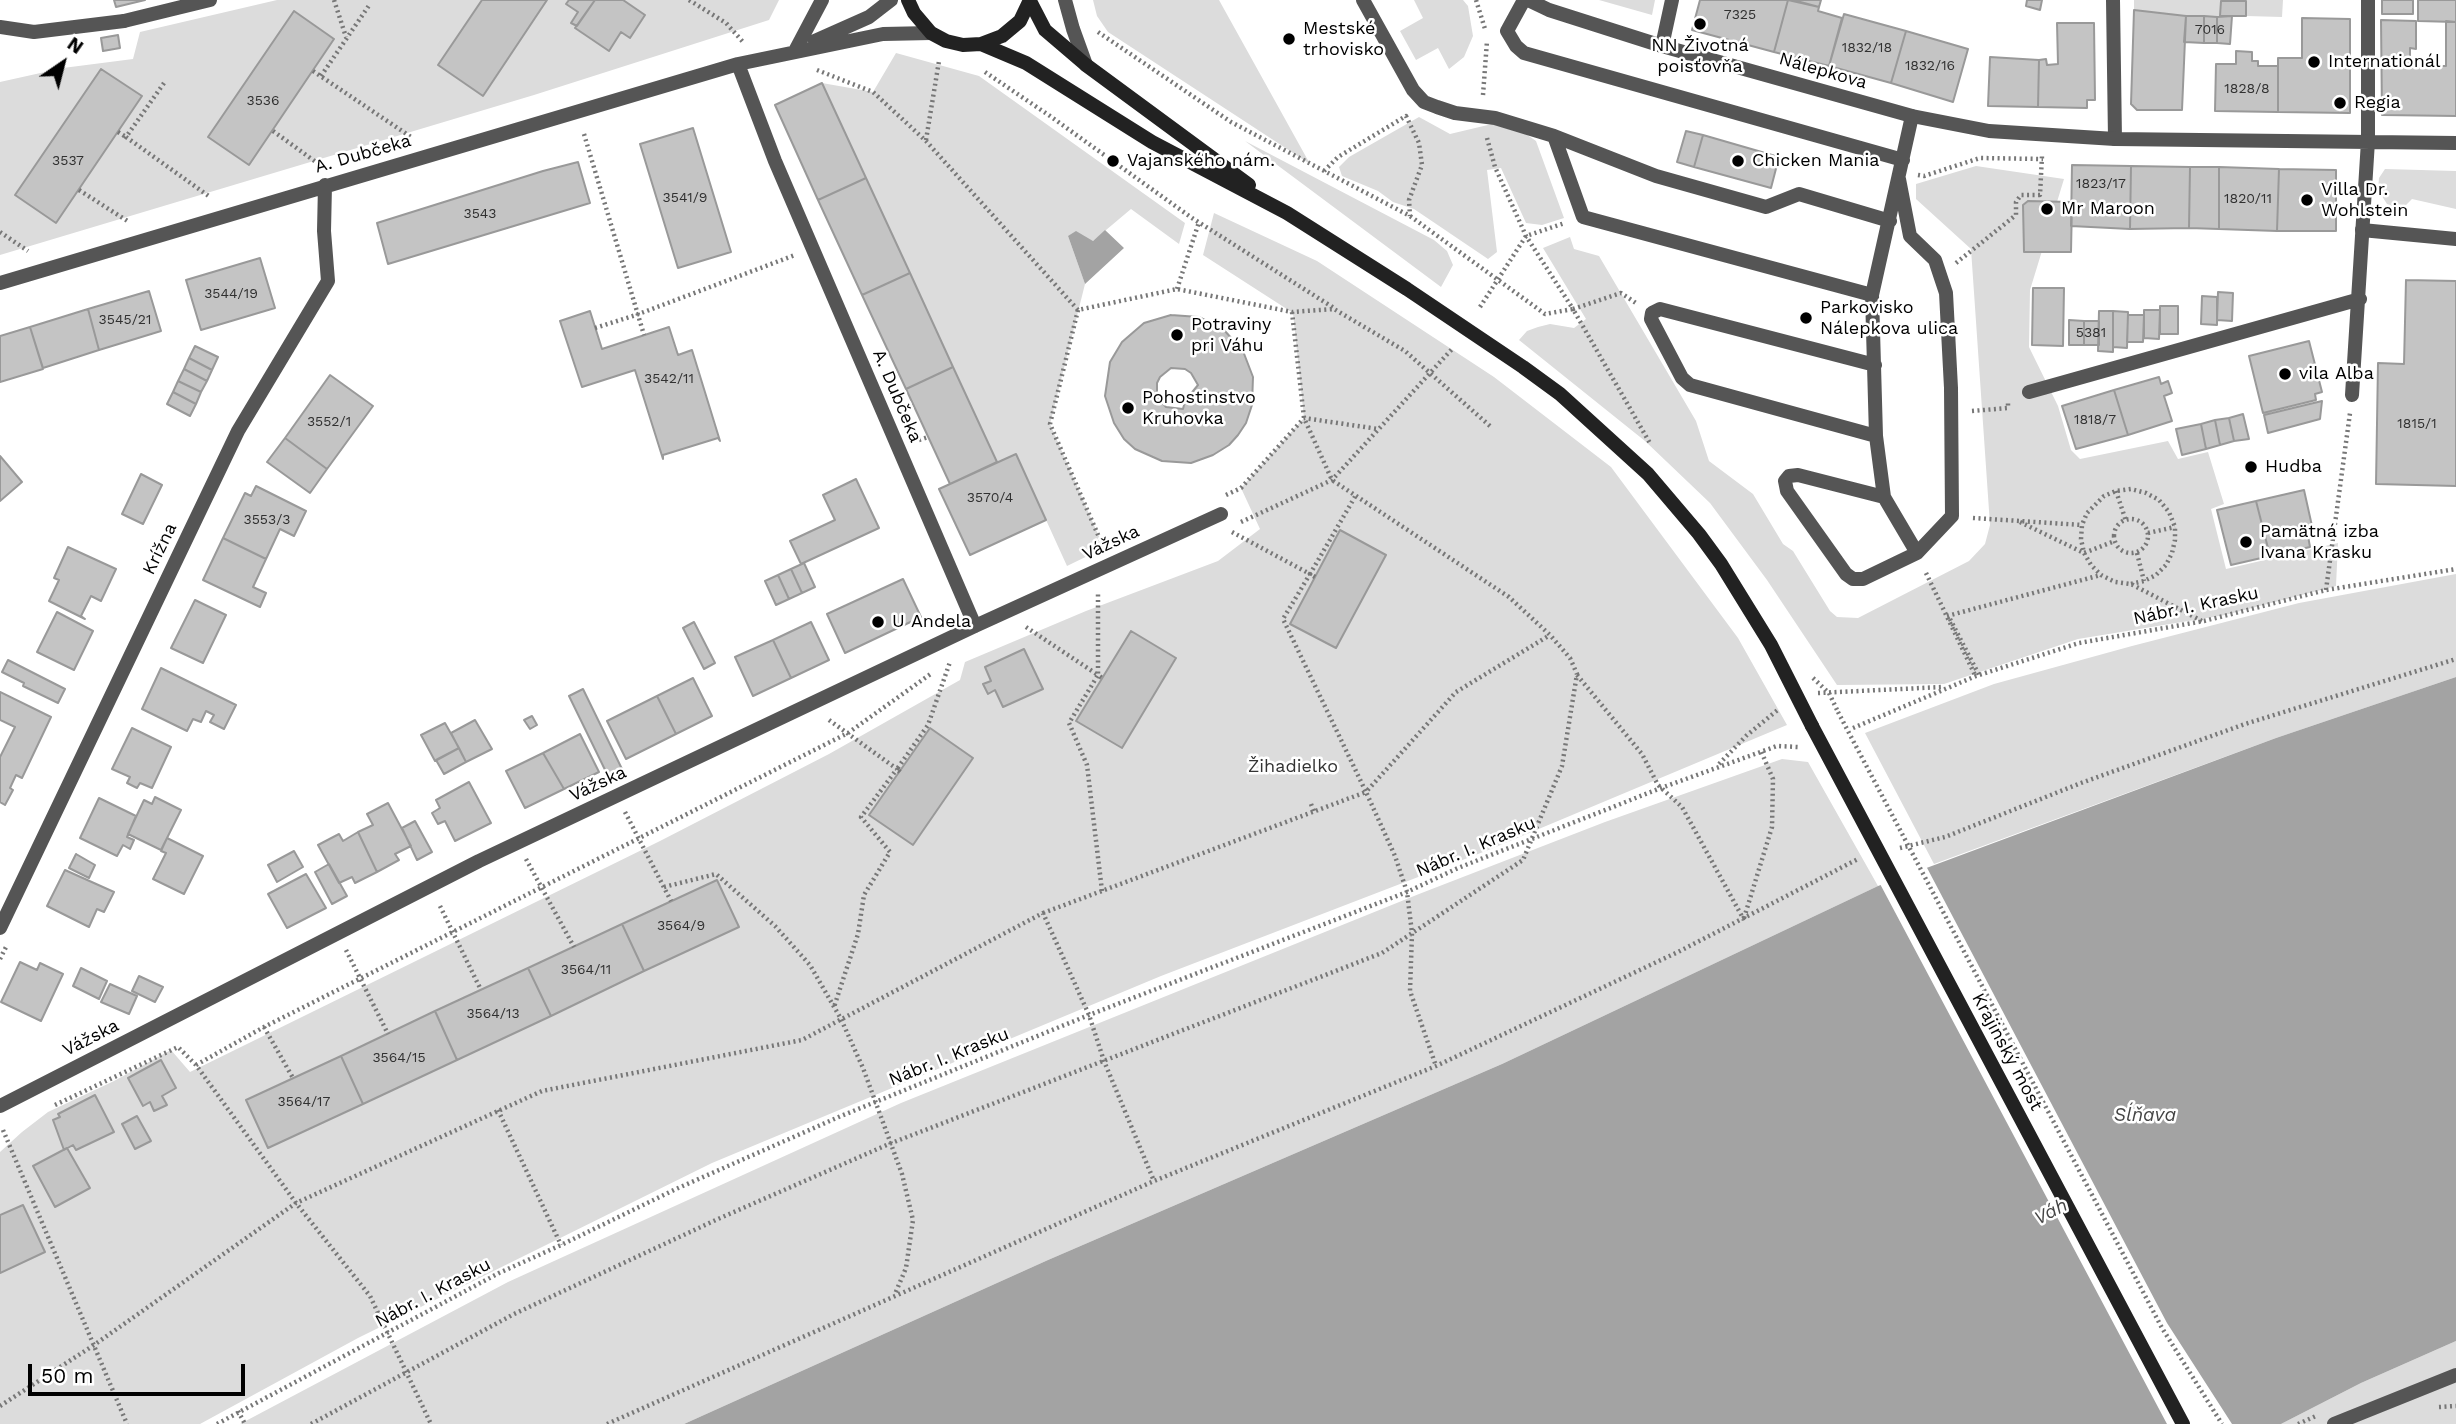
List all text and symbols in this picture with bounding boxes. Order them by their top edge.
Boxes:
house number: 7325 [1724,7,1756,23]
marker: NN Životná poisťovňa [1692,16,1708,32]
place label: Mestské trhovisko [1303,18,1384,60]
house number: 7016 [2195,22,2225,38]
north arrow [28,28,98,98]
marker: Mestské trhovisko [1281,31,1297,47]
text: N [63,32,88,59]
place label: NN Životná poisťovňa [1651,35,1749,78]
house number: 1832/18 [1842,40,1892,56]
street label: Nálepkova [1777,48,1869,94]
place label: Internationál [2328,51,2440,73]
marker: Internationál [2306,54,2322,70]
house number: 1832/16 [1905,58,1955,74]
house number: 1828/8 [2224,81,2270,97]
place label: Regia [2354,92,2401,114]
house number: 3536 [247,93,279,109]
marker: Regia [2332,95,2348,111]
street label: A. Dubčeka [312,130,414,178]
place label: Vajanského nám. [1127,150,1275,172]
place label: Chicken Mania [1752,150,1879,172]
house number: 3537 [52,153,84,169]
marker: Vajanského nám. [1105,153,1121,169]
marker: Chicken Mania [1730,153,1746,169]
house number: 1823/17 [2076,176,2126,192]
place label: Villa Dr. Wohlstein [2321,179,2408,222]
house number: 3541/9 [663,190,707,206]
house number: 1820/11 [2224,191,2272,207]
marker: Villa Dr. Wohlstein [2299,192,2315,208]
place label: Mr Maroon [2061,198,2155,220]
marker: Mr Maroon [2039,201,2055,217]
house number: 3543 [463,206,497,222]
house number: 3544/19 [204,286,258,302]
place label: Parkovisko Nálepkova ulica [1820,297,1958,340]
marker: Parkovisko Nálepkova ulica [1798,310,1814,326]
house number: 3545/21 [99,312,151,328]
place label: Potraviny pri Váhu [1191,314,1271,356]
house number: 5381 [2076,325,2106,341]
marker: Potraviny pri Váhu [1169,327,1185,343]
street label: A. Dubčeka [868,346,926,446]
place label: vila Alba [2299,363,2374,385]
marker: vila Alba [2277,366,2293,382]
house number: 3542/11 [644,371,694,387]
place label: Pohostinstvo Kruhovka [1142,387,1256,430]
marker: Pohostinstvo Kruhovka [1120,400,1136,416]
house number: 1818/7 [2074,412,2116,428]
house number: 3552/1 [307,414,351,430]
house number: 1815/1 [2397,416,2437,432]
place label: Hudba [2265,456,2322,478]
marker: Hudba [2243,459,2259,475]
house number: 3570/4 [967,490,1013,506]
house number: 3553/3 [244,512,290,528]
street label: Krížna [138,520,182,578]
street label: Vážska [1079,521,1143,565]
place label: Pamätná izba Ivana Krasku [2260,521,2379,564]
marker: Pamätná izba Ivana Krasku [2238,534,2254,550]
street label: Nábr. I. Krasku [2131,582,2261,630]
place label: U Andela [892,611,971,633]
marker: U Andela [870,614,886,630]
park label: Žihadielko [1248,756,1338,778]
street label: Vážska [566,762,630,806]
street label: Nábr. I. Krasku [1413,812,1539,882]
house number: 3564/9 [657,918,705,934]
house number: 3564/11 [561,962,611,978]
street label: Krajinský most [1967,990,2047,1114]
house number: 3564/13 [466,1006,520,1022]
street label: Vážska [59,1015,123,1061]
street label: Nábr. I. Krasku [886,1023,1012,1091]
house number: 3564/15 [372,1050,426,1066]
house number: 3564/17 [278,1094,330,1110]
water label: Sĺňava [2114,1104,2176,1126]
water label: Váh [2031,1194,2071,1230]
street label: Nábr. I. Krasku [372,1254,494,1332]
scale bar [32,1350,248,1394]
text: 50 m [41,1363,93,1388]

